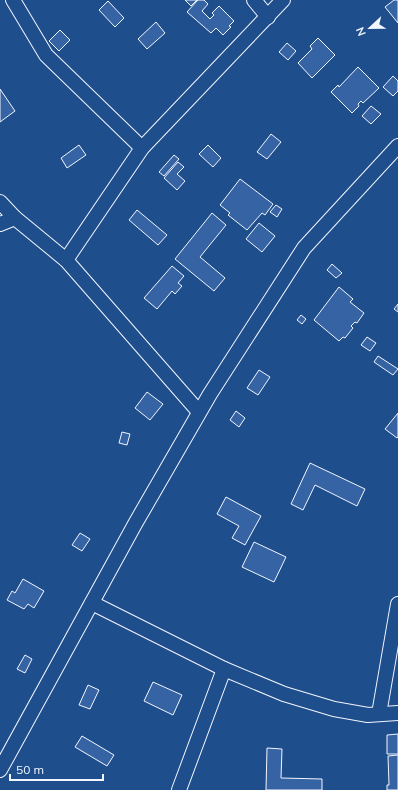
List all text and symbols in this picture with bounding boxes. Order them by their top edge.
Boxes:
north arrow [350,8,390,48]
text: N [353,25,369,38]
scale bar [10,756,103,782]
text: 50 m [16,762,44,777]

